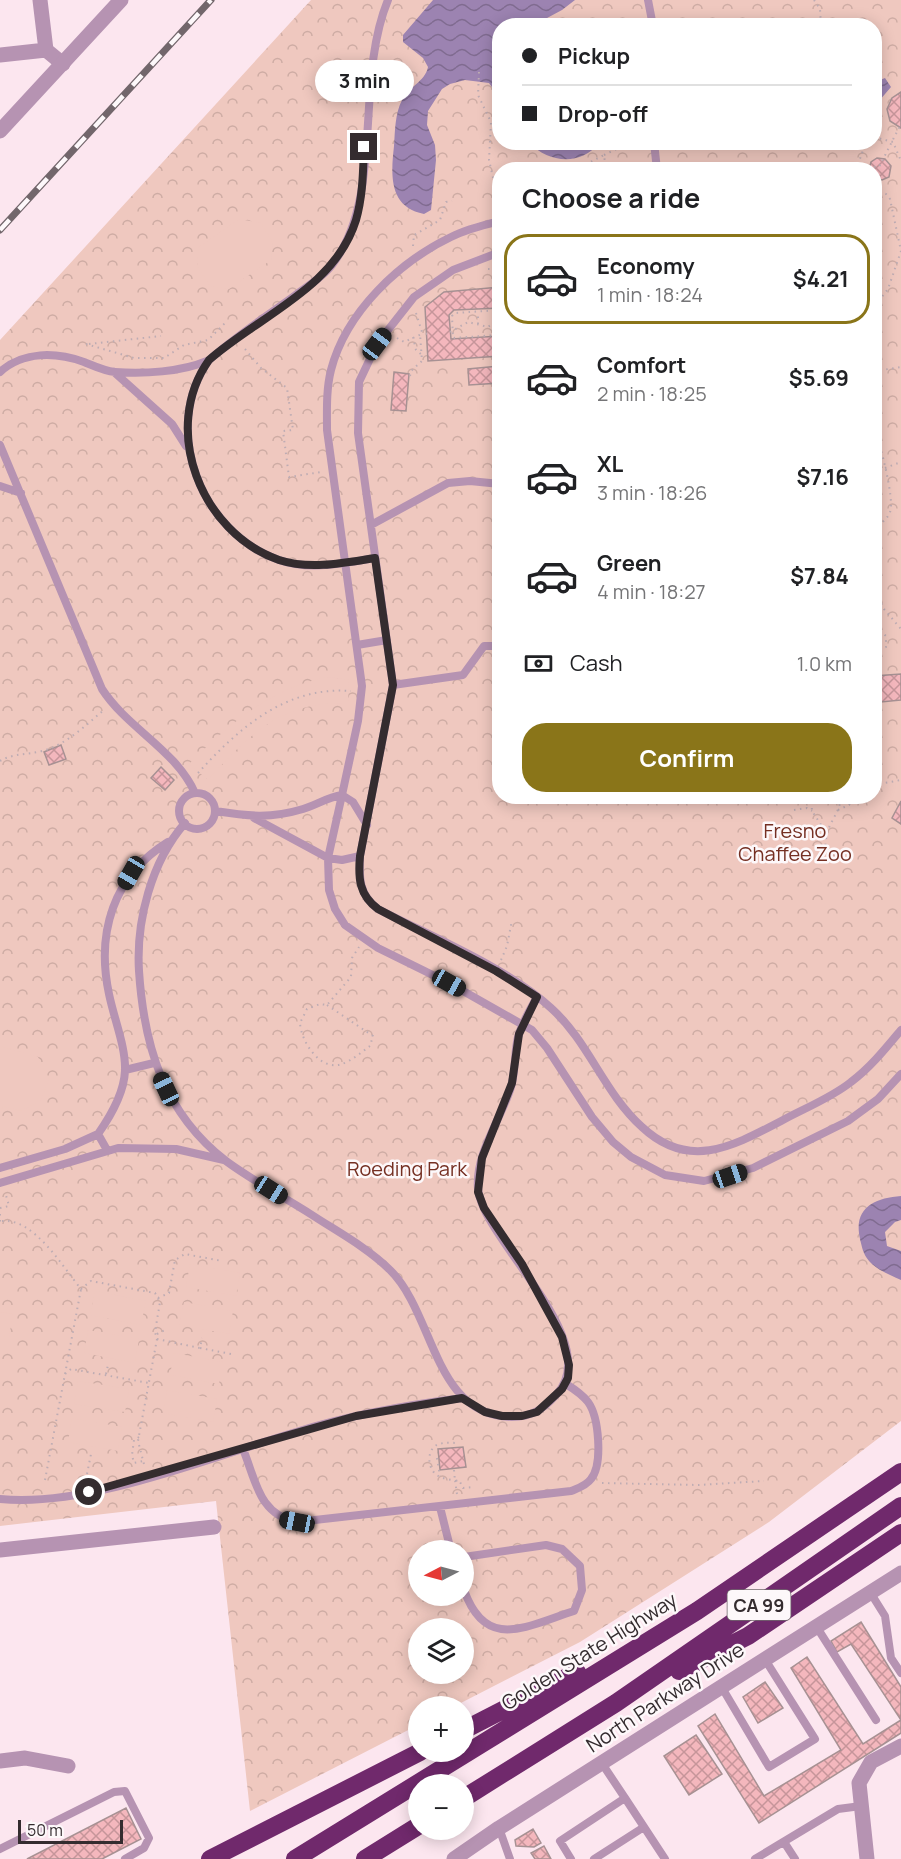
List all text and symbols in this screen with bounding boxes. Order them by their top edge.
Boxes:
text: Pickup [558,41,630,71]
callout: 3 min [314,60,413,102]
text: 3 min [339,67,390,94]
text: Drop-off [558,99,648,129]
route end [350,133,377,160]
text: Choose a ride [522,179,700,216]
text: Economy [597,251,695,281]
icon: car [525,252,579,306]
text: $4.21 [793,264,849,294]
text: 1 min · 18:24 [597,281,703,308]
car [359,324,395,364]
text: Comfort [597,350,686,380]
icon: car [525,351,579,405]
text: $5.69 [789,363,849,393]
text: 2 min · 18:25 [597,380,707,407]
text: XL [597,449,623,479]
icon: car [525,450,579,504]
text: $7.16 [796,462,849,492]
text: 3 min · 18:26 [597,479,707,506]
text: Green [597,548,662,578]
icon: car [525,549,579,603]
text: $7.84 [790,561,849,591]
text: 4 min · 18:27 [597,578,706,605]
icon: cash [522,647,555,680]
text: Cash [570,648,623,678]
text: 1.0 km [797,650,852,677]
button: Confirm [522,723,852,792]
park label: Fresno Chaffee Zoo [738,817,852,867]
car [114,853,148,893]
car [429,966,469,1000]
car [150,1069,182,1109]
park label: Roeding Park [347,1155,468,1182]
car [710,1162,750,1190]
car [251,1173,291,1207]
route start [75,1478,102,1505]
car [278,1510,316,1534]
north arrow [408,1540,474,1606]
map controls [408,1540,474,1840]
street label: Golden State Highway [496,1586,682,1716]
road number: CA 99 [728,1590,790,1620]
button: layers [408,1618,474,1684]
street label: North Parkway Drive [581,1636,749,1758]
button: + [408,1696,474,1762]
button: − [408,1774,474,1840]
scale bar [18,1817,123,1844]
text: 50 m [27,1819,63,1841]

